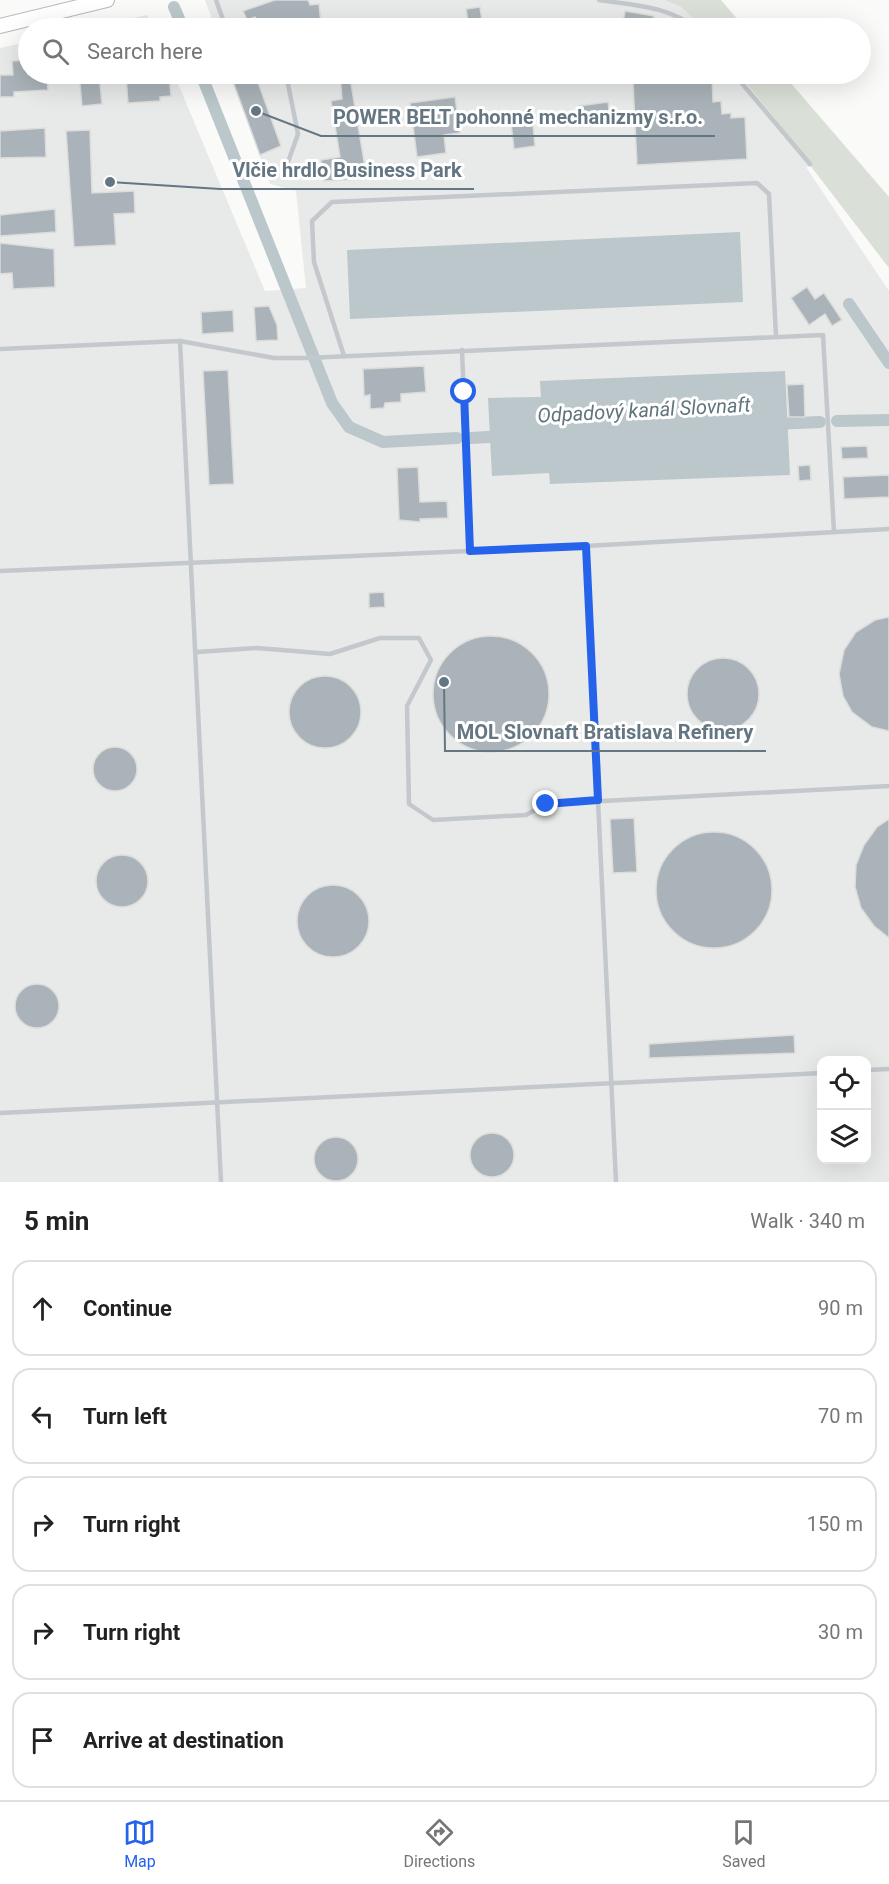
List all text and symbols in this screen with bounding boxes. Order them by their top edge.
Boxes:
search box [18,18,871,84]
icon: search [39,35,72,68]
text: Search here [87,39,203,64]
callout: POWER BELT pohonné mechanizmy s.r.o. [321,98,715,136]
text: POWER BELT pohonné mechanizmy s.r.o. [333,105,703,129]
callout: Vlčie hrdlo Business Park [220,151,474,189]
text: Vlčie hrdlo Business Park [232,158,462,182]
route start [450,378,476,404]
water label: Odpadový kanál Slovnaft [537,392,752,428]
callout: MOL Slovnaft Bratislava Refinery [445,713,766,751]
text: MOL Slovnaft Bratislava Refinery [457,720,754,744]
route end [532,790,558,816]
map controls [817,1056,871,1164]
button: locate [817,1056,871,1110]
button: layers [817,1110,871,1164]
text: 5 min [24,1206,89,1236]
text: Walk · 340 m [750,1209,865,1233]
icon: ahead [26,1292,59,1325]
text: Continue [83,1296,172,1321]
text: 90 m [818,1296,863,1320]
icon: left [26,1400,59,1433]
text: Turn left [83,1404,167,1429]
text: 70 m [818,1404,863,1428]
icon: right [26,1508,59,1541]
text: Turn right [83,1512,180,1537]
text: 150 m [807,1512,863,1536]
icon: right [26,1616,59,1649]
text: Turn right [83,1620,180,1645]
text: 30 m [818,1620,863,1644]
icon: arrive [26,1724,59,1757]
text: Arrive at destination [83,1728,284,1753]
tab: Map [123,1816,156,1871]
tab: Directions [403,1816,475,1871]
tab: Saved [722,1816,766,1871]

